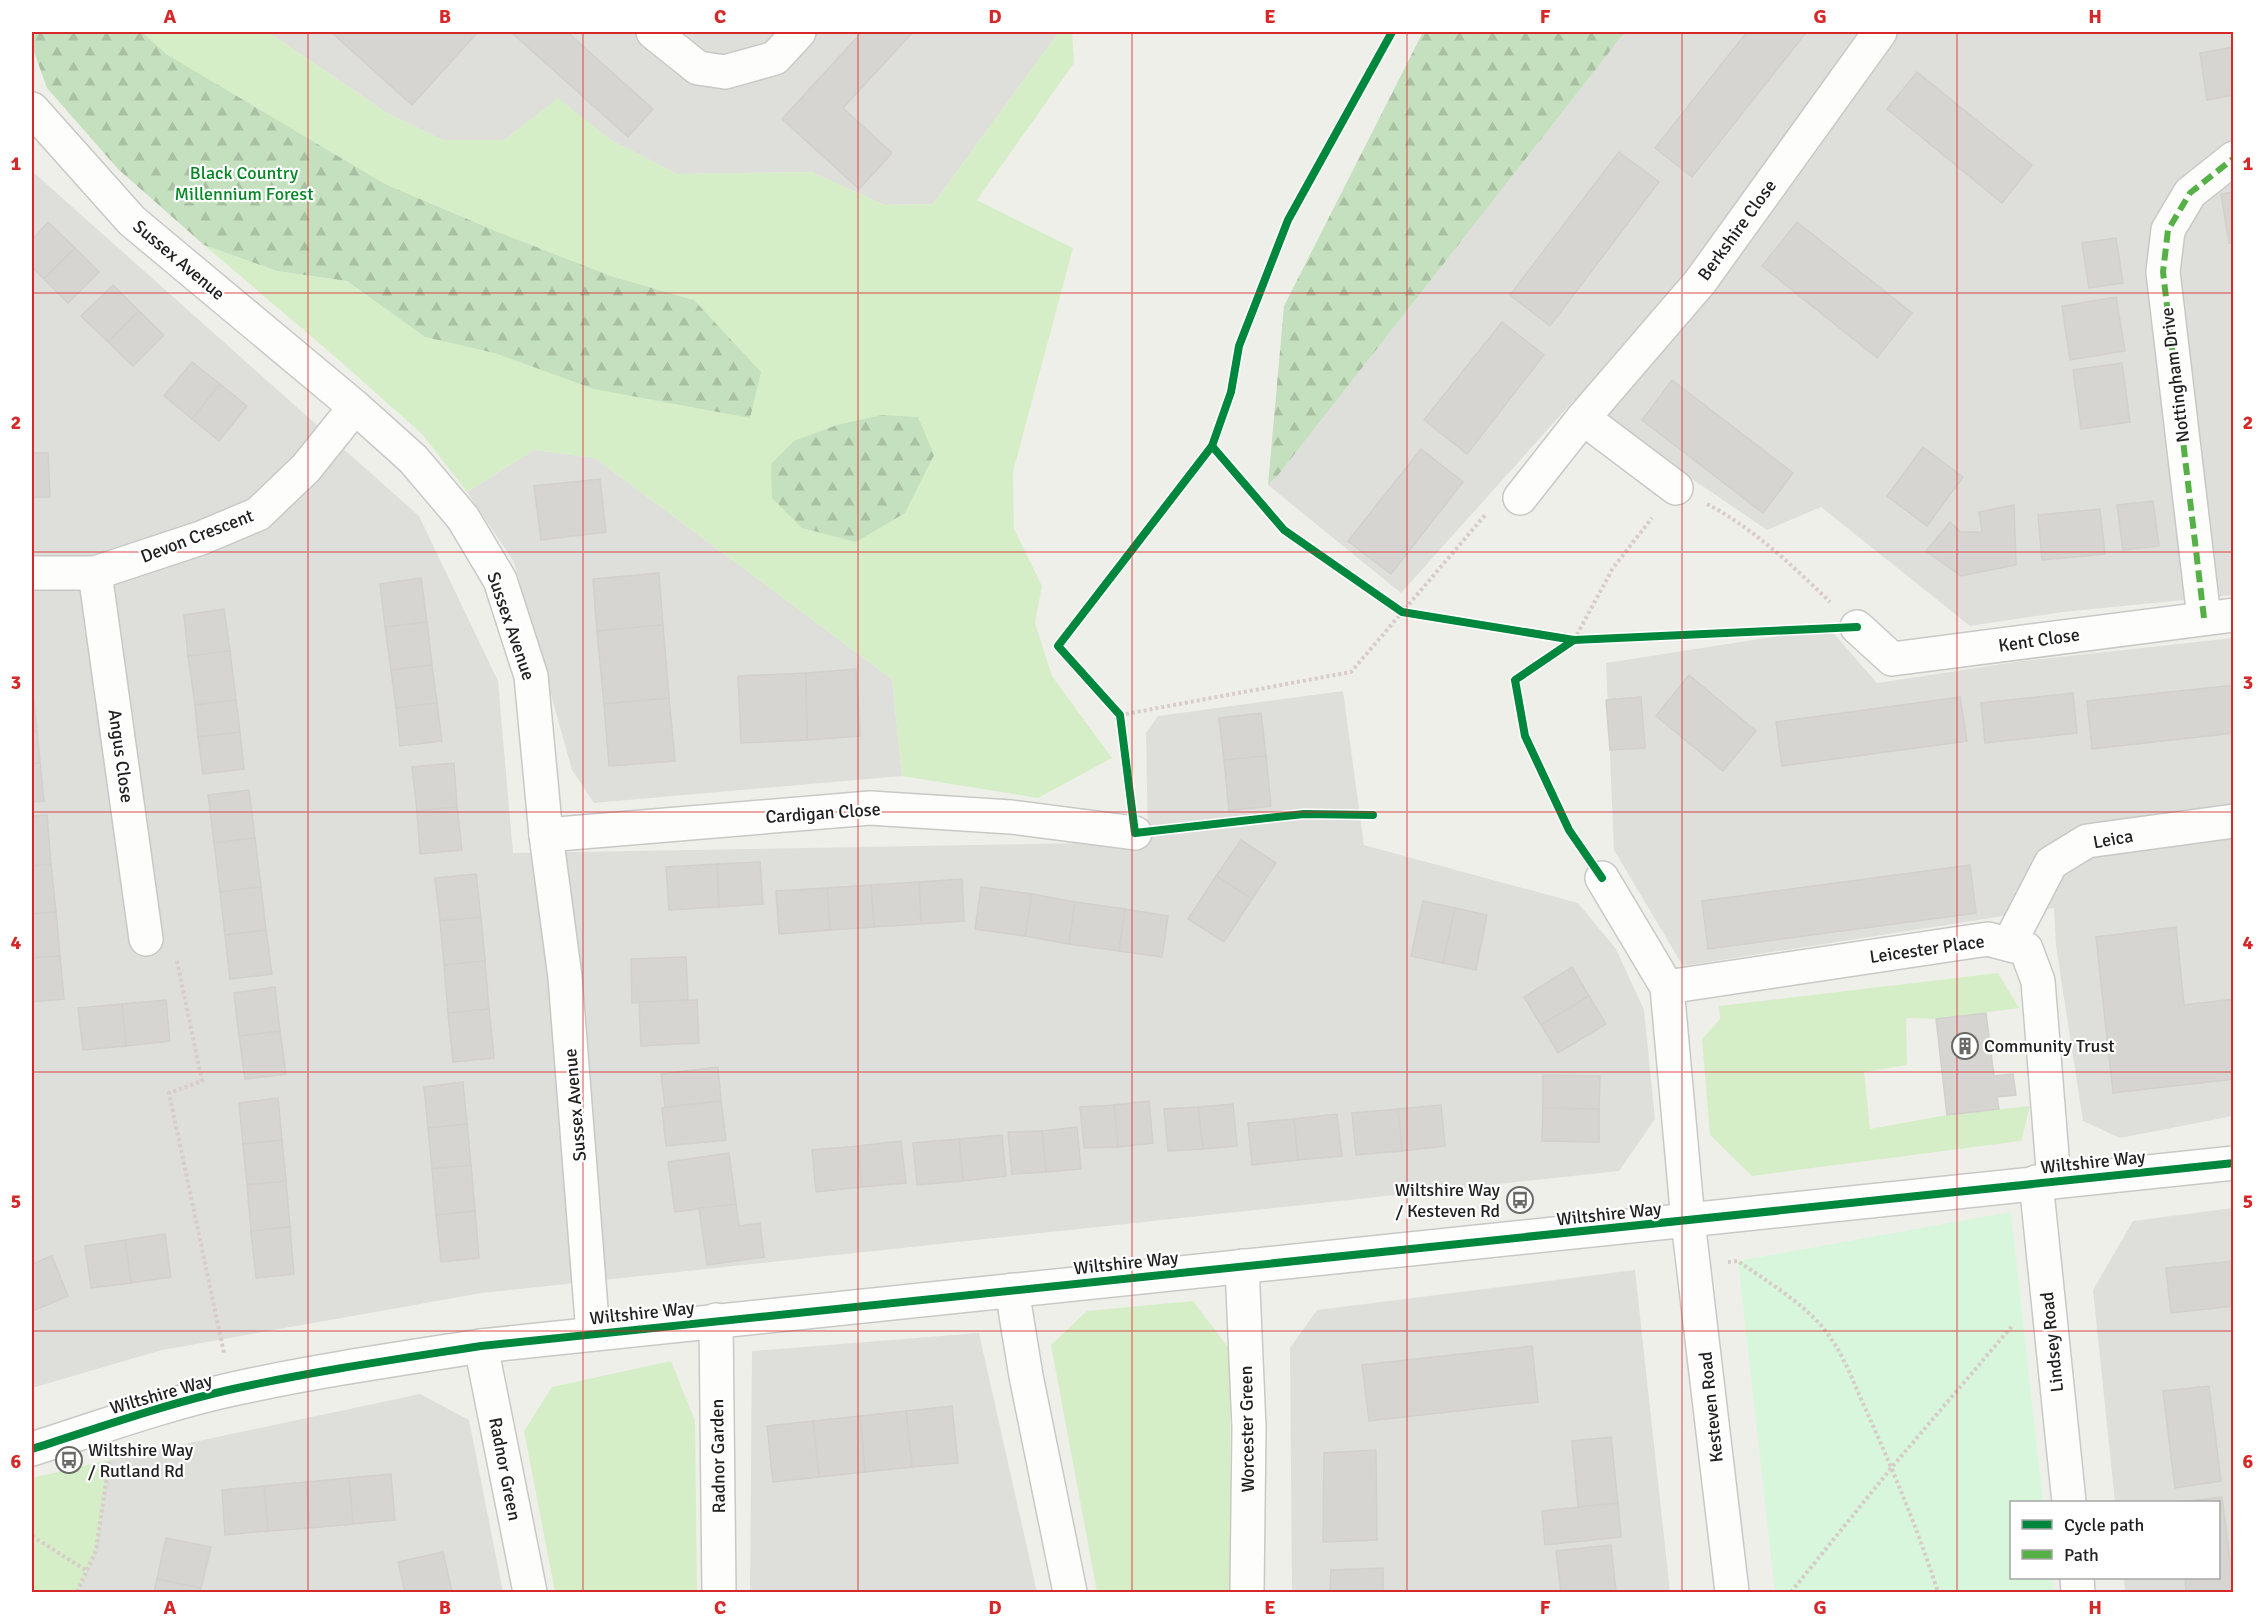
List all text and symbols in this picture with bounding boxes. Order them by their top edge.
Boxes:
text: A [164,4,177,29]
text: B [439,4,451,29]
text: C [714,4,726,29]
text: D [988,4,1002,29]
text: E [1264,4,1276,29]
text: F [1540,4,1551,29]
text: G [1813,4,1827,29]
text: H [2088,4,2102,29]
text: 1 [11,151,22,176]
text: 1 [2243,151,2254,176]
park label: Black Country Millennium Forest [175,162,314,205]
street label: Berkshire Close [1693,175,1781,285]
street label: Sussex Avenue [129,215,229,305]
street label: Nottingham Drive [2156,306,2194,444]
text: 2 [11,410,21,435]
text: 2 [2243,410,2253,435]
street label: Devon Crescent [137,504,257,568]
street label: Sussex Avenue [482,569,540,683]
street label: Kent Close [1997,623,2081,657]
text: 3 [11,670,21,695]
text: 3 [2243,670,2253,695]
street label: Angus Close [104,708,138,804]
street label: Cardigan Close [765,798,881,828]
street label: Leica [2091,825,2135,853]
text: 4 [11,930,22,955]
street label: Leicester Place [1868,930,1986,968]
text: 4 [2243,930,2254,955]
building icon: Community Trust [1950,1031,1980,1061]
place label: Community Trust [1984,1035,2115,1057]
street label: Sussex Avenue [559,1048,591,1162]
street label: Wiltshire Way [2040,1145,2147,1178]
place label: Wiltshire Way / Kesteven Rd [1395,1179,1501,1222]
bus stop icon: Wiltshire Way / Kesteven Rd [1505,1185,1535,1215]
text: 5 [11,1189,21,1214]
text: 5 [2243,1189,2253,1214]
street label: Wiltshire Way [1556,1197,1663,1230]
street label: Wiltshire Way [1073,1246,1180,1279]
street label: Lindsey Road [2036,1291,2068,1393]
street label: Wiltshire Way [589,1296,696,1329]
street label: Kesteven Road [1694,1350,1728,1464]
street label: Worcester Green [1235,1365,1259,1493]
street label: Wiltshire Way [107,1369,215,1419]
street label: Radnor Garden [706,1399,730,1513]
street label: Radnor Green [484,1415,526,1523]
place label: Wiltshire Way / Rutland Rd [88,1439,194,1482]
bus stop icon: Wiltshire Way / Rutland Rd [54,1445,84,1475]
text: 6 [11,1449,22,1474]
text: 6 [2243,1449,2254,1474]
legend [2010,1501,2220,1579]
text: Cycle path [2064,1514,2144,1536]
text: Path [2064,1544,2099,1566]
text: A [164,1595,177,1620]
text: B [439,1595,451,1620]
text: C [714,1595,726,1620]
text: D [988,1595,1002,1620]
text: E [1264,1595,1276,1620]
text: F [1540,1595,1551,1620]
text: G [1813,1595,1827,1620]
text: H [2088,1595,2102,1620]

